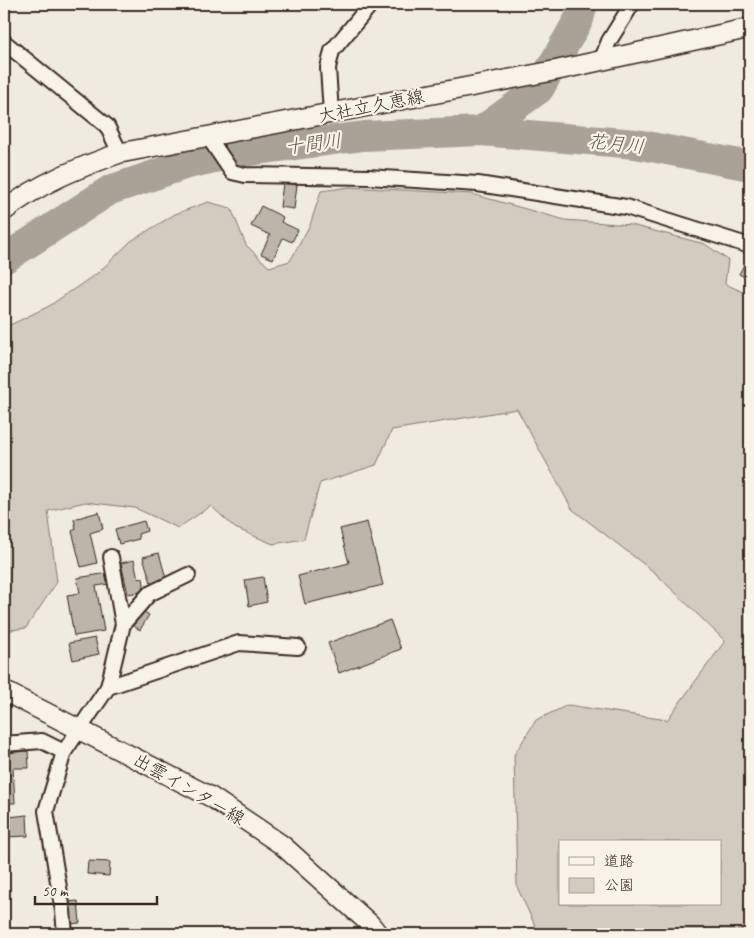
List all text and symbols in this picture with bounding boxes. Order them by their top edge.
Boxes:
street label: 大社立久恵線 [316,85,426,127]
water label: 十間川 [283,129,343,159]
water label: 花月川 [586,129,646,159]
street label: 出雲インター線 [129,748,249,830]
legend [559,840,722,906]
text: 道路 [604,852,634,871]
scale bar [35,873,158,905]
text: 公園 [604,876,634,895]
text: 50 m [42,882,69,901]

